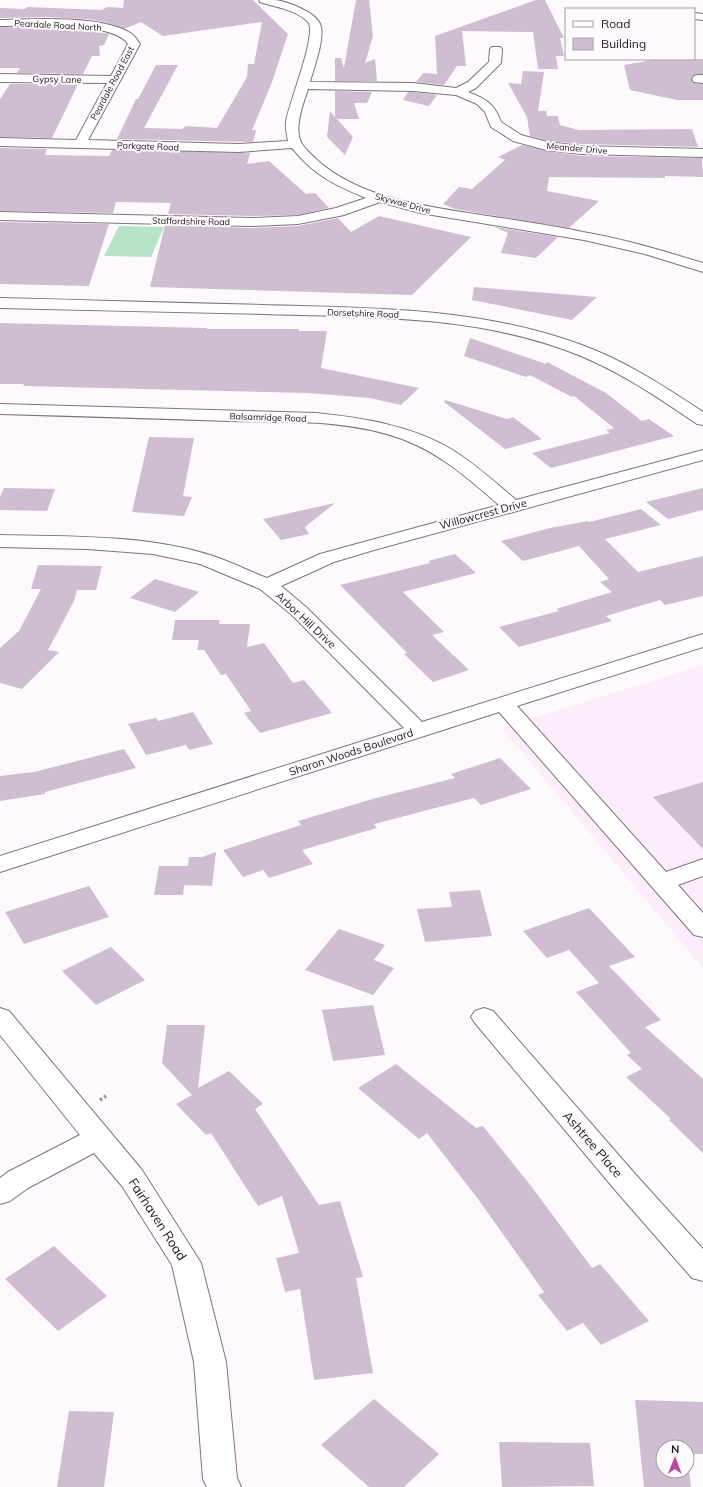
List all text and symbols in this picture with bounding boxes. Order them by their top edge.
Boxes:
legend [565,8,695,60]
text: Road [601,16,630,31]
street label: Peardale Road North [14,17,102,33]
text: Building [601,36,646,51]
street label: Peardale Road East [88,44,136,122]
street label: Gypsy Lane [33,73,82,86]
street label: Parkgate Road [117,139,179,153]
street label: Meander Drive [546,140,608,156]
street label: Skywae Drive [374,190,432,217]
street label: Staffordshire Road [152,215,230,227]
street label: Dorsetshire Road [327,306,399,320]
street label: Balsamridge Road [229,410,307,424]
street label: Willowcrest Drive [438,496,528,532]
street label: Arbor Hill Drive [273,588,339,652]
street label: Sharon Woods Boulevard [287,725,415,779]
street label: Ashtree Place [560,1107,626,1181]
street label: Fairhaven Road [125,1175,191,1263]
north arrow [655,1439,695,1479]
text: N [671,1442,679,1456]

